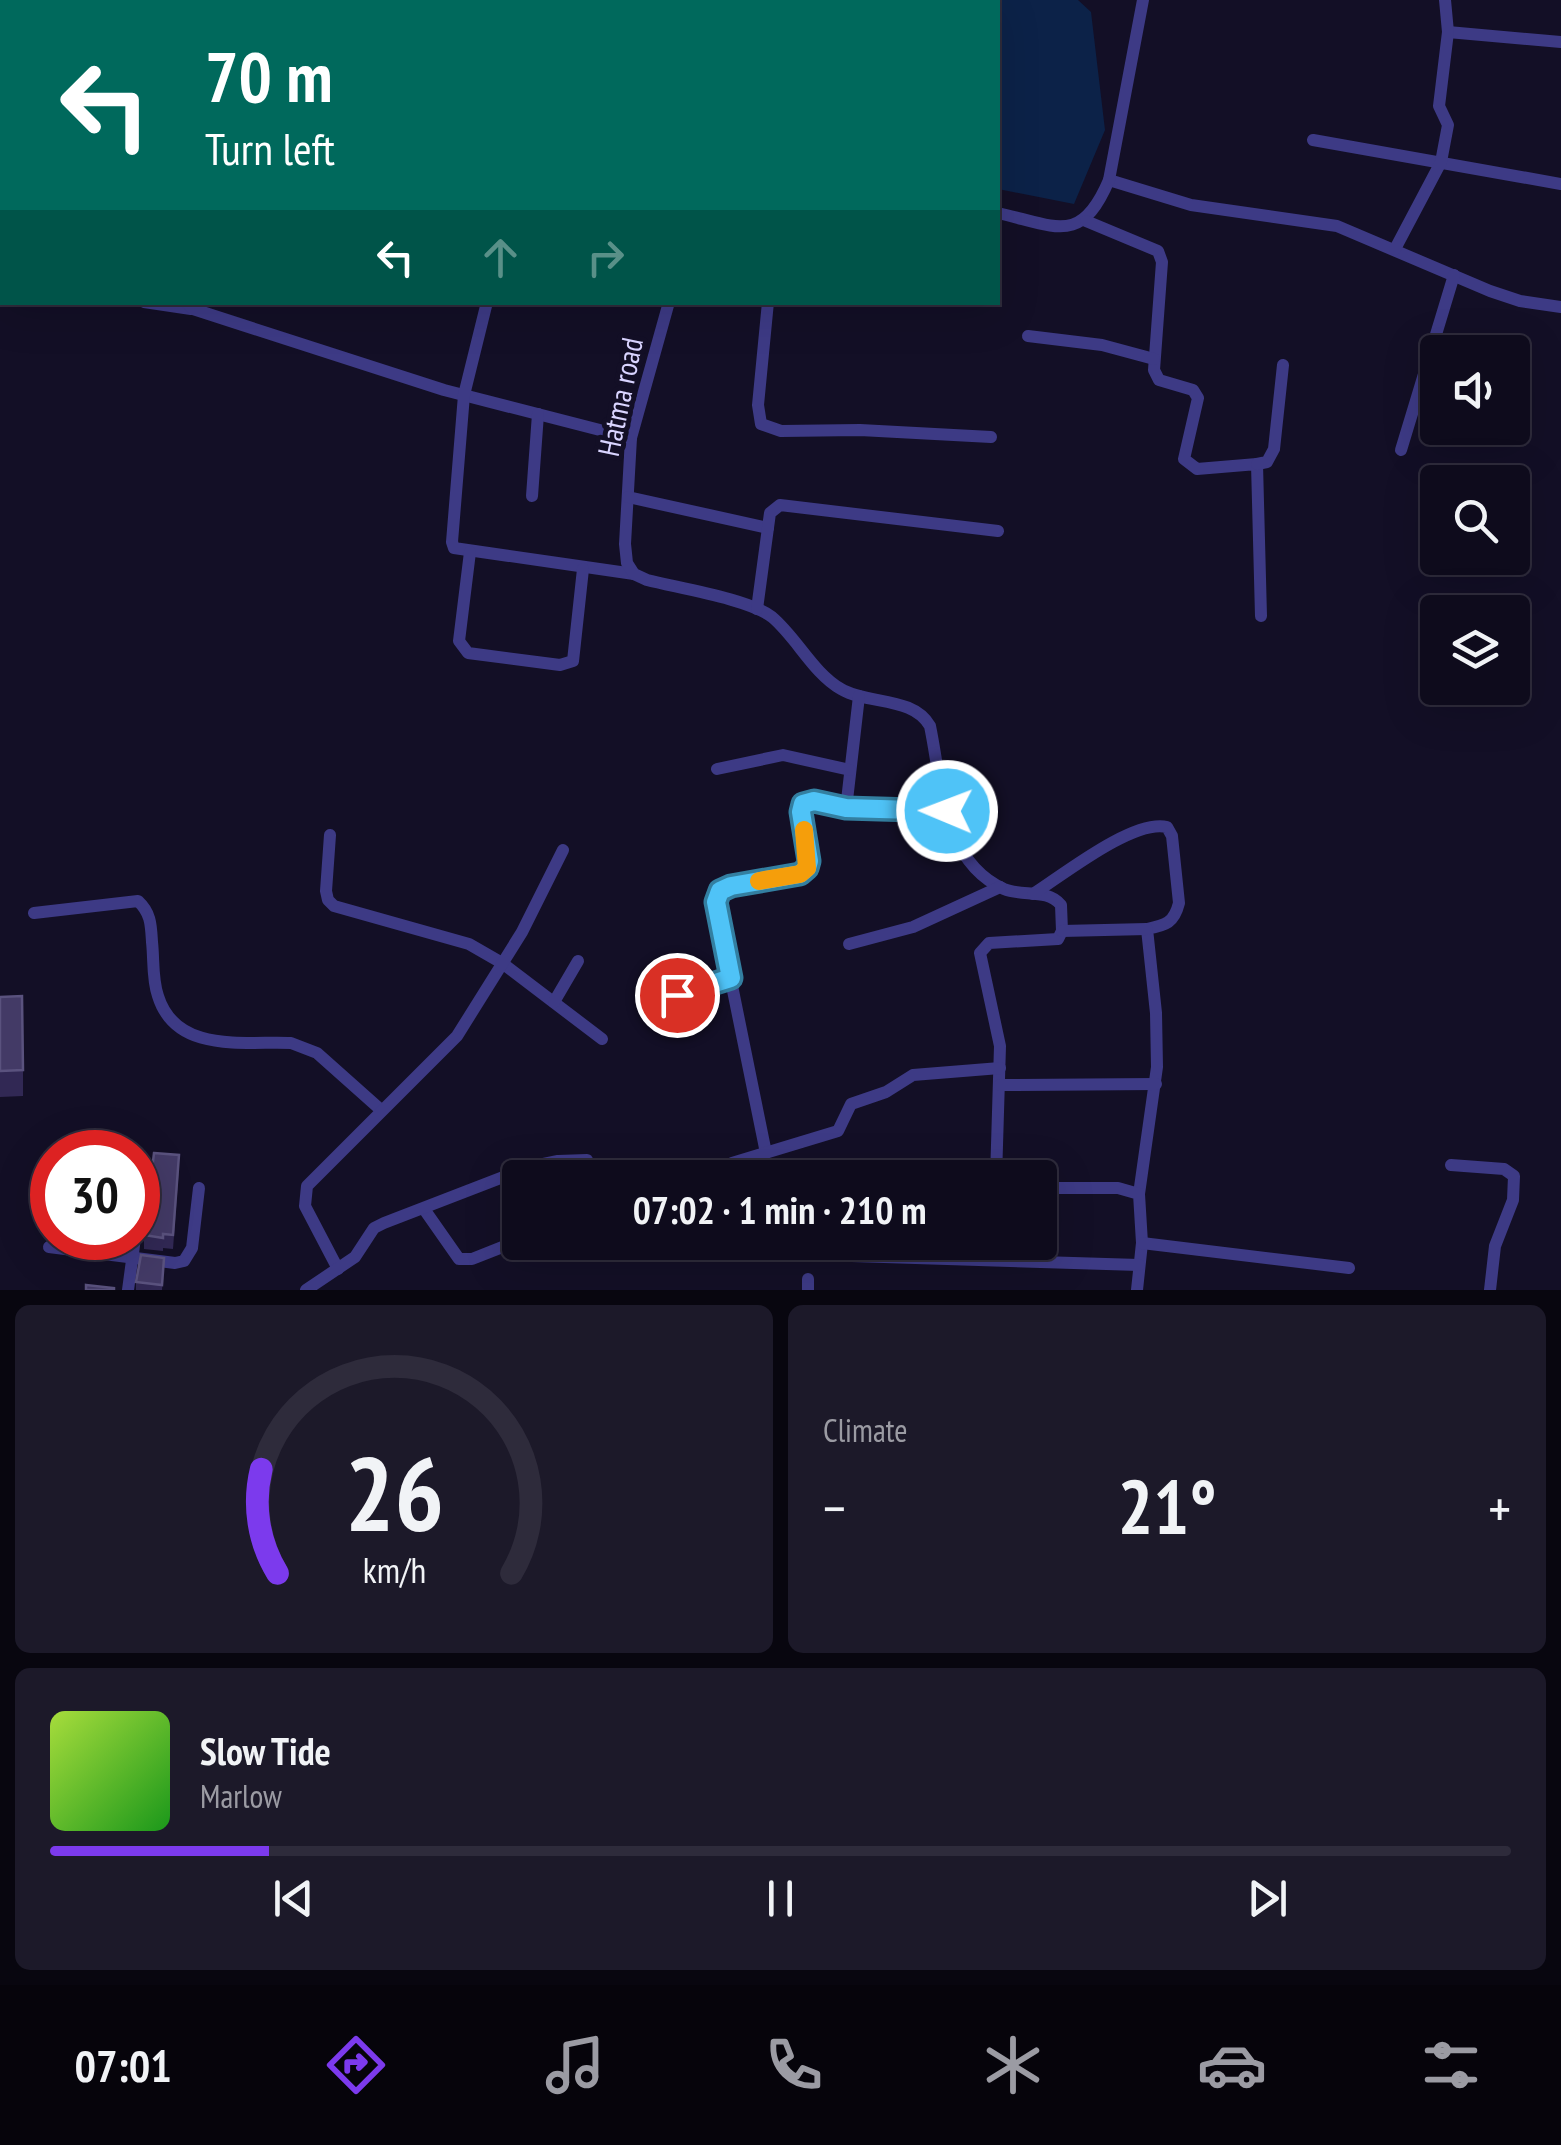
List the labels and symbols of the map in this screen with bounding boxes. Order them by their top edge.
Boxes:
street label: Hatma road [588,334,651,460]
position arrow [895,759,999,863]
pin [635,953,720,1038]
speed limit sign: 30 [30,1130,160,1260]

